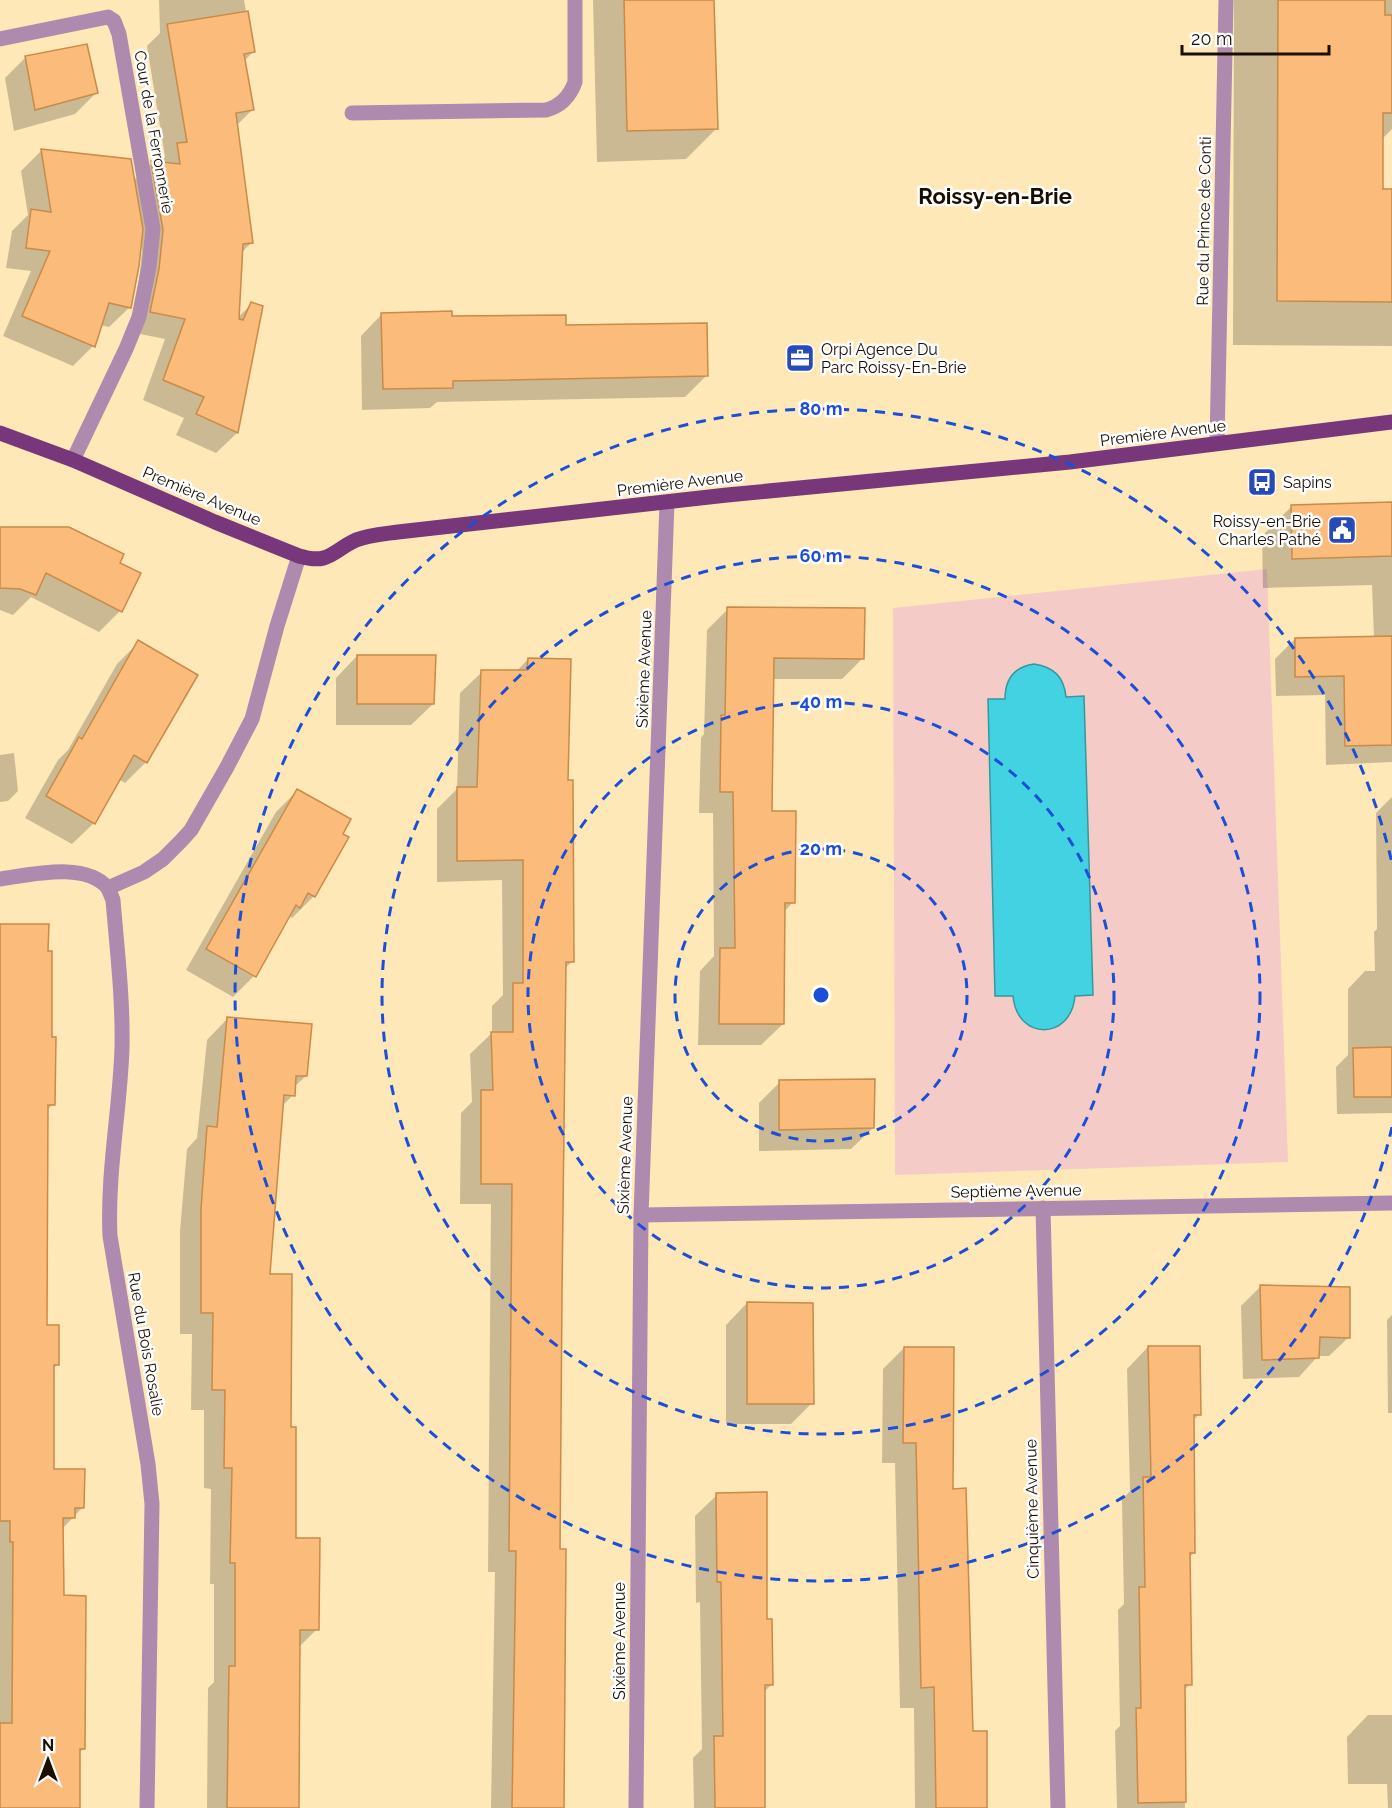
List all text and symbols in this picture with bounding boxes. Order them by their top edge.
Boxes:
scale bar [1182,18,1329,56]
text: 20 m [1191,28,1233,49]
street label: Cour de la Ferronnerie [130,49,178,215]
street label: Rue du Prince de Conti [1193,136,1215,306]
district label: Roissy-en-Brie [918,183,1072,209]
place label: Orpi Agence Du Parc Roissy-En-Brie [821,340,966,377]
office icon: Orpi Agence Du Parc Roissy-En-Brie [784,342,816,374]
text: 80 m [799,398,843,419]
street label: Première Avenue [1099,416,1227,450]
street label: Première Avenue [140,462,264,530]
street label: Première Avenue [616,466,744,500]
bus stop icon: Sapins [1246,466,1278,498]
place label: Sapins [1283,473,1332,492]
place label: Roissy-en-Brie Charles Pathé [1213,512,1321,549]
public building icon: Roissy-en-Brie Charles Pathé [1326,514,1358,546]
text: 60 m [799,545,843,566]
street label: Sixième Avenue [632,610,656,728]
text: 40 m [800,691,842,712]
text: 20 m [800,838,842,859]
centre of rings [811,985,831,1005]
street label: Sixième Avenue [613,1096,637,1214]
street label: Septième Avenue [950,1180,1082,1202]
street label: Rue du Bois Rosalie [124,1271,168,1417]
street label: Cinquième Avenue [1021,1439,1043,1579]
street label: Sixième Avenue [610,1582,629,1700]
north arrow [18,1730,78,1790]
text: N [42,1736,54,1755]

